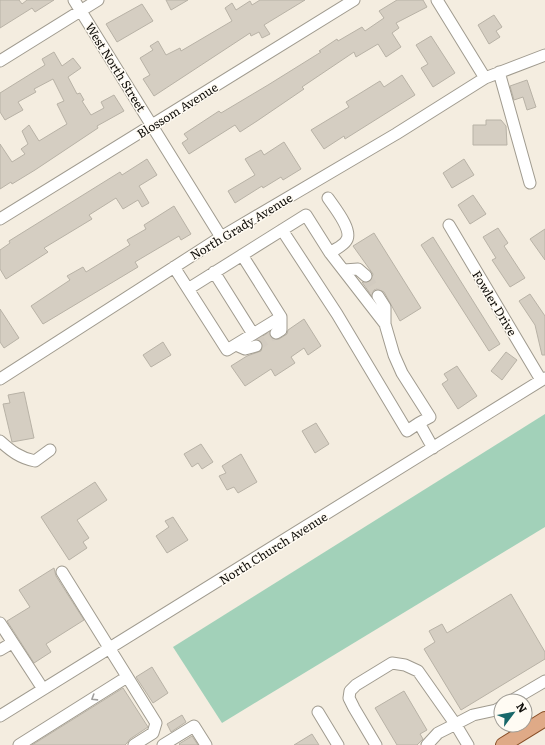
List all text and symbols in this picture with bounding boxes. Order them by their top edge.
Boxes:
street label: West North Street [81,19,151,115]
street label: Blossom Avenue [133,78,221,142]
street label: North Grady Avenue [186,188,296,264]
street label: Fowler Drive [468,267,522,339]
street label: North Church Avenue [215,507,331,589]
one-way arrow [91,693,98,701]
north arrow [493,693,533,733]
text: N [513,699,532,715]

